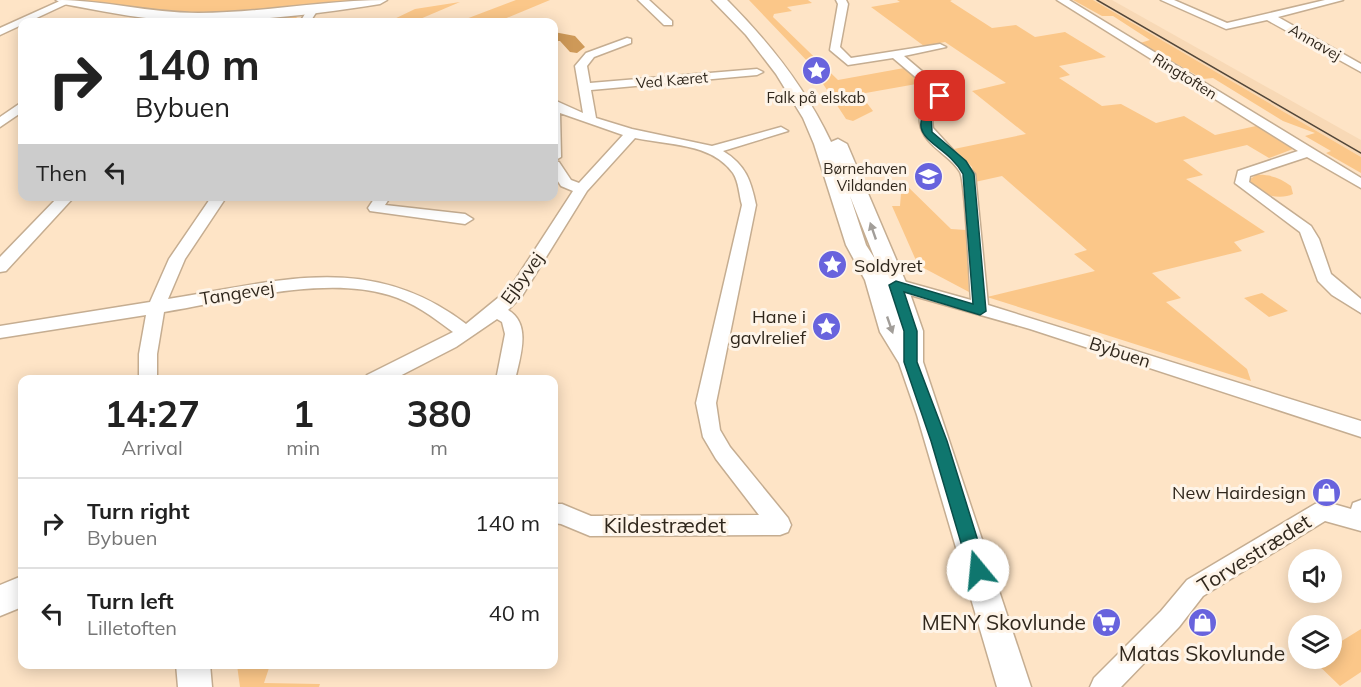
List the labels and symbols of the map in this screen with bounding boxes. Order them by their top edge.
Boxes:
street label: Annavej [1286,19,1344,65]
street label: Ringtoften [1149,49,1221,103]
place icon: Falk på elskab [800,54,832,86]
street label: Ved Kæret [635,67,709,93]
pin [914,70,965,121]
place label: Falk på elskab [766,88,866,107]
place label: Børnehaven Vildanden [823,159,907,195]
school or university icon: Børnehaven Vildanden [912,161,944,193]
one-way arrow [868,222,878,240]
street label: Ejbyvej [495,247,549,309]
place icon: Soldyret [817,249,849,281]
place label: Soldyret [854,254,923,277]
street label: Tangevej [198,276,276,310]
place label: Hane i gavlrelief [730,305,807,349]
place icon: Hane i gavlrelief [811,310,843,342]
one-way arrow [886,316,896,334]
street label: Bybuen [1086,331,1154,373]
shop icon: New Hairdesign [1311,476,1343,508]
place label: New Hairdesign [1172,481,1306,504]
street label: Torvestrædet [1192,508,1316,598]
street label: Kildestrædet [604,512,726,538]
position arrow [946,538,1010,602]
supermarket icon: MENY Skovlunde [1091,606,1123,638]
shop icon: Matas Skovlunde [1186,606,1218,638]
place label: MENY Skovlunde [922,609,1086,635]
place label: Matas Skovlunde [1119,640,1285,666]

